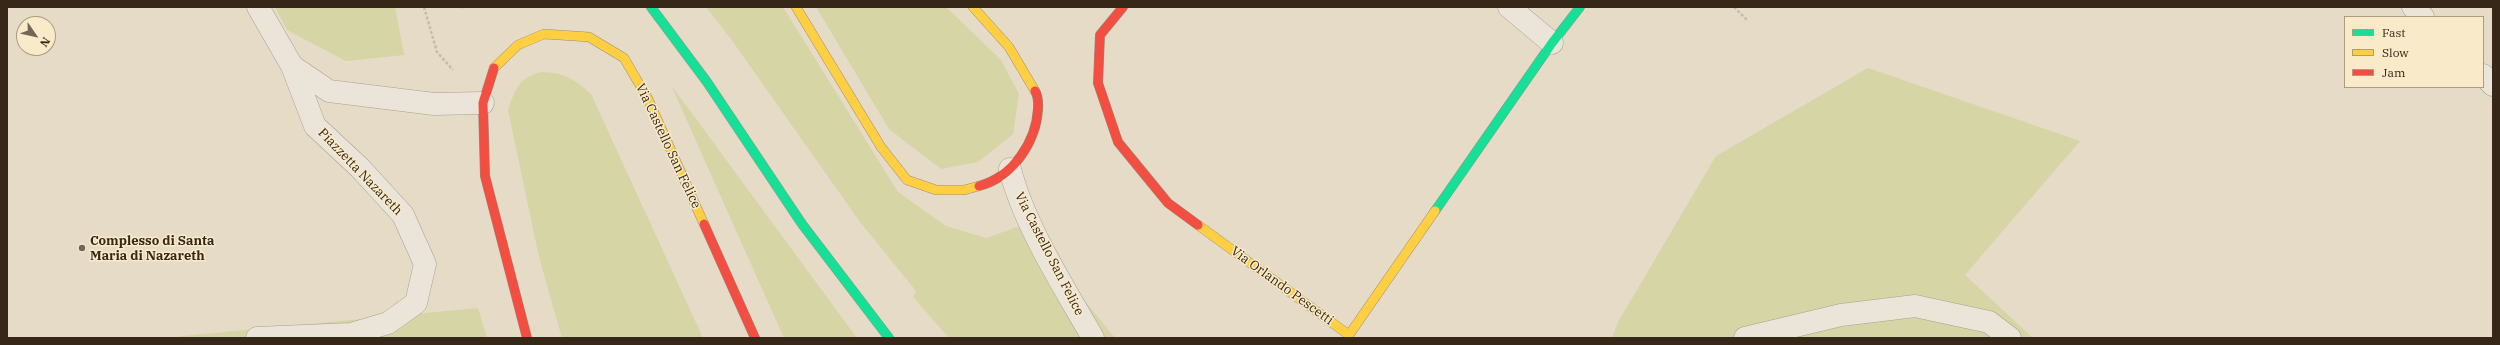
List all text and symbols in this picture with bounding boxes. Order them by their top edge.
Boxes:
north arrow [16,16,56,56]
legend [2344,16,2484,88]
text: Fast [2382,25,2406,40]
text: N [37,35,53,50]
text: Slow [2382,45,2409,60]
text: Jam [2382,65,2405,80]
street label: Via Castello San Felice [632,81,704,211]
street label: Piazzetta Nazareth [315,125,405,219]
street label: Via Castello San Felice [1011,190,1087,318]
place label: Complesso di Santa Maria di Nazareth [90,233,214,264]
marker: Complesso di Santa Maria di Nazareth [77,243,87,253]
street label: Via Orlando Pescetti [1228,244,1336,328]

